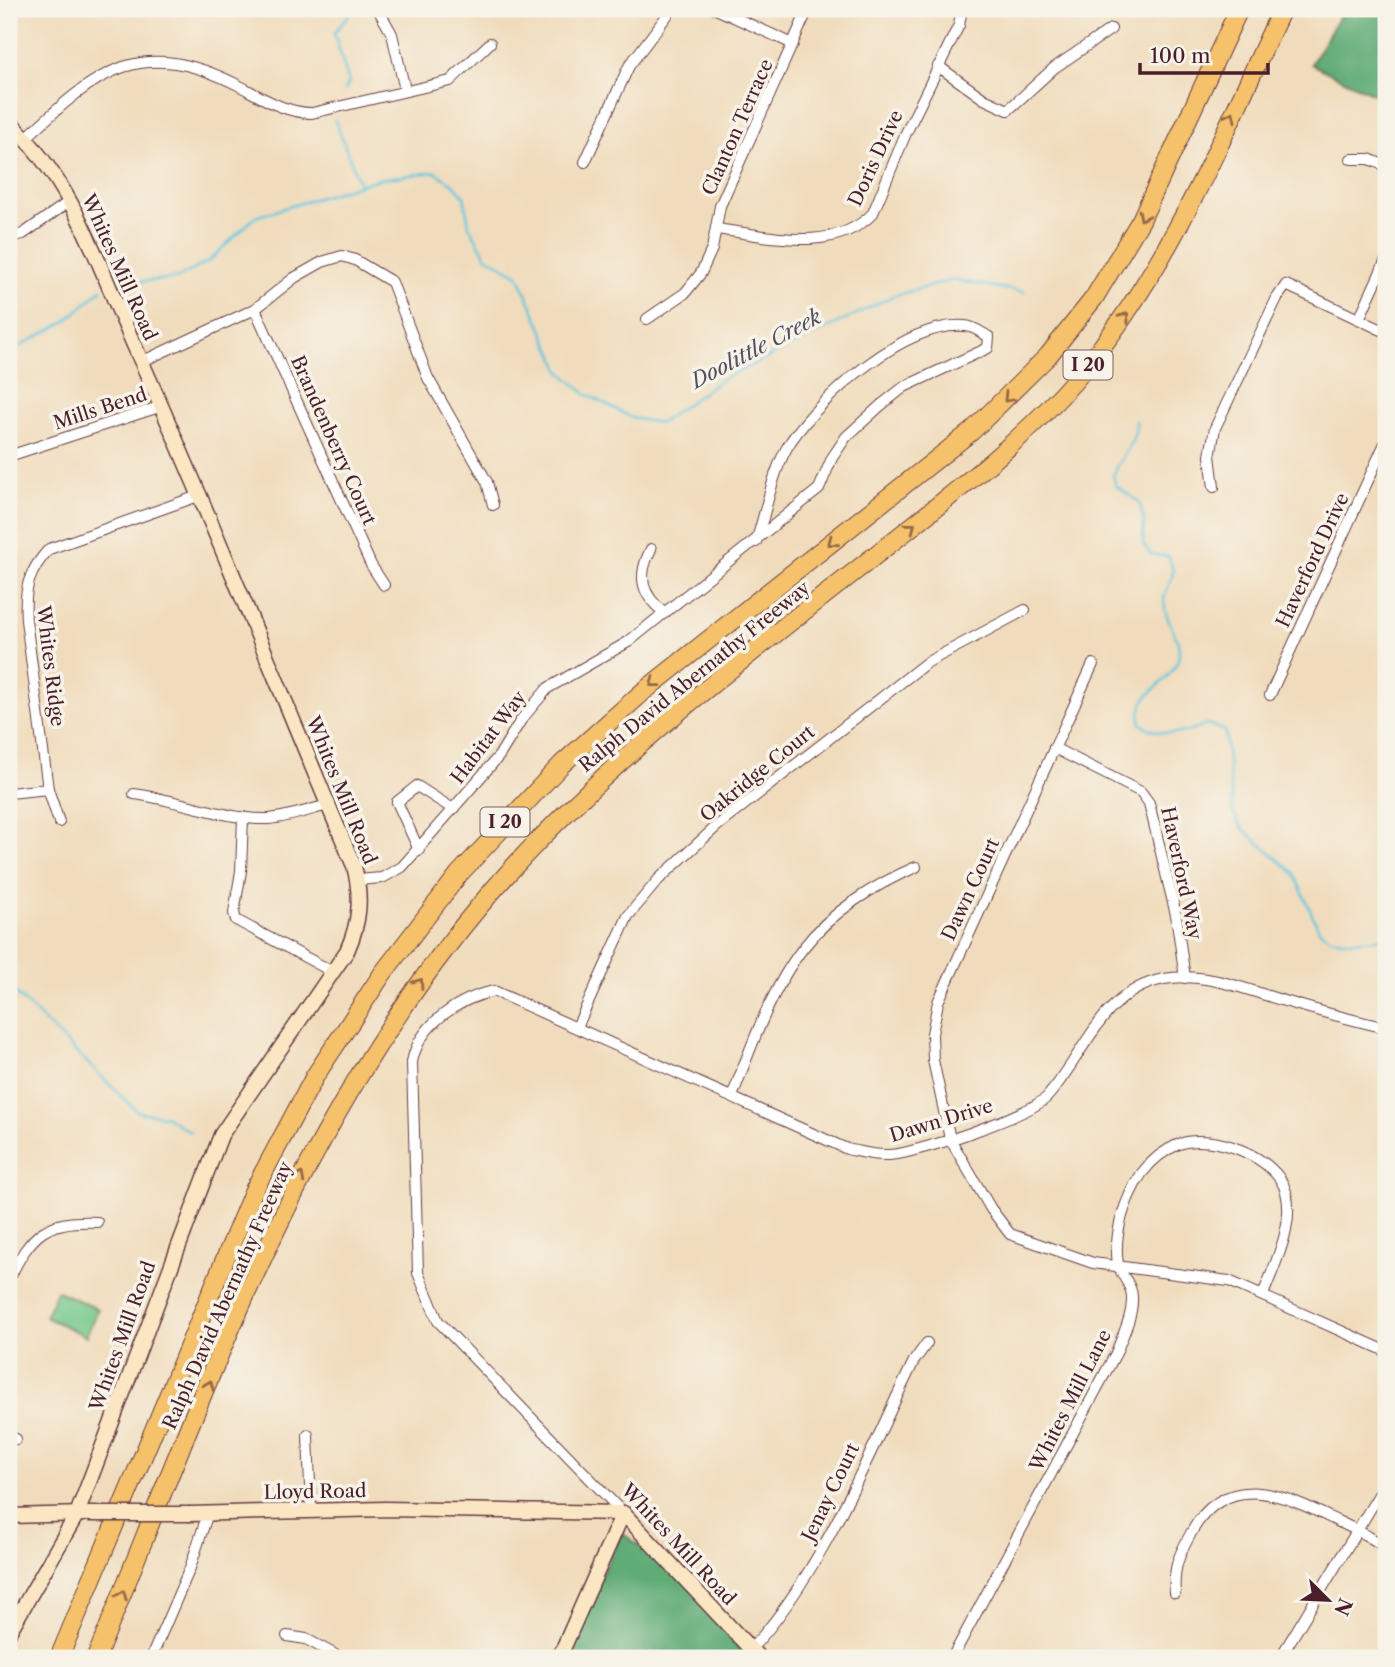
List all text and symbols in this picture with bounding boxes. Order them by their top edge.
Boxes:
scale bar [1140,32,1267,76]
text: 100 m [1150,43,1211,68]
street label: Clanton Terrace [697,56,778,199]
street label: Doris Drive [843,106,908,210]
one-way arrow [1223,111,1237,124]
street label: Whites Mill Road [77,189,162,344]
one-way arrow [1138,209,1151,221]
water label: Doolittle Creek [685,304,825,394]
one-way arrow [1117,312,1129,325]
road number: I 20 [1064,351,1112,380]
street label: Brandenberry Court [286,352,381,529]
street label: Mills Bend [50,382,150,434]
one-way arrow [1004,390,1017,403]
street label: Haverford Drive [1271,489,1354,631]
one-way arrow [903,523,916,535]
one-way arrow [828,534,841,546]
street label: Ralph David Abernathy Freeway [574,576,815,777]
street label: Whites Ridge [32,603,69,728]
one-way arrow [649,675,661,688]
street label: Habitat Way [446,686,531,788]
street label: Whites Mill Road [301,712,382,868]
street label: Oakridge Court [695,720,819,827]
street label: Haverford Way [1156,805,1207,942]
road number: I 20 [480,808,530,836]
street label: Dawn Court [937,834,1004,944]
one-way arrow [411,978,424,991]
street label: Dawn Drive [887,1094,996,1147]
street label: Ralph David Abernathy Freeway [158,1157,297,1433]
one-way arrow [292,1171,306,1184]
street label: Whites Mill Road [84,1258,160,1415]
street label: Whites Mill Lane [1024,1326,1116,1476]
one-way arrow [200,1379,214,1391]
street label: Jenay Court [795,1439,864,1548]
street label: Whites Mill Road [616,1478,741,1610]
street label: Lloyd Road [263,1479,367,1504]
north arrow [1294,1566,1364,1636]
one-way arrow [114,1590,128,1602]
text: N [1329,1594,1357,1619]

